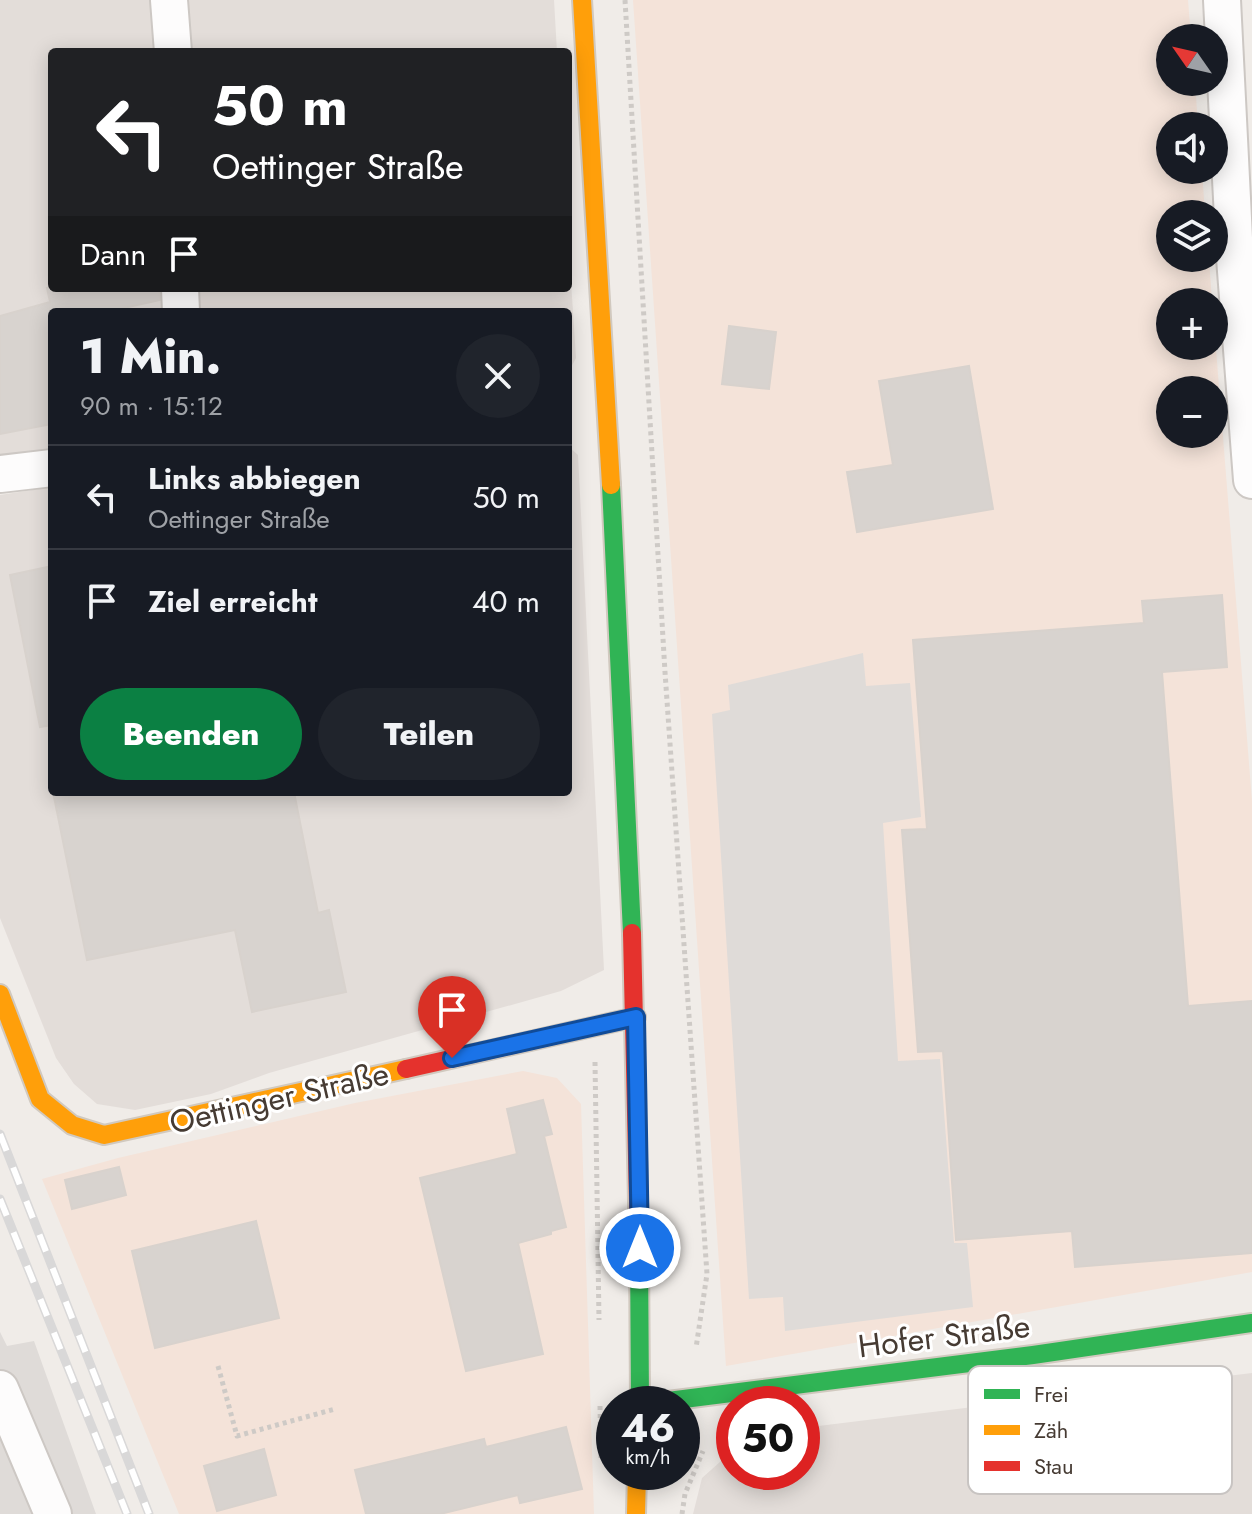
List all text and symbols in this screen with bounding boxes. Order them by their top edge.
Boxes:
north arrow [1156,24,1228,96]
map controls [1156,24,1228,448]
text: 50 m [212,65,348,146]
icon: left [80,80,184,184]
button: sound [1156,112,1228,184]
text: Oettinger Straße [212,140,464,192]
button: layers [1156,200,1228,272]
icon: arrive [162,232,206,276]
text: Dann [80,233,146,276]
button: + [1156,288,1228,360]
text: 1 Min. [80,322,221,391]
button: close [456,334,540,418]
button: − [1156,376,1228,448]
text: 90 m · 15:12 [80,387,223,425]
text: Links abbiegen [148,457,361,500]
icon: left [80,475,124,519]
text: 50 m [473,476,540,519]
text: Oettinger Straße [148,500,330,538]
icon: arrive [80,579,124,623]
text: Ziel erreicht [148,580,317,623]
text: 40 m [472,580,540,623]
button: Beenden [80,688,302,780]
button: Teilen [318,688,540,780]
pin [418,976,486,1058]
icon: arrive [430,988,474,1032]
street label: Oettinger Straße [165,1050,393,1146]
position arrow [598,1206,682,1290]
street label: Hofer Straße [855,1303,1033,1369]
legend [968,1366,1232,1494]
text: Frei [1034,1378,1069,1410]
speed limit sign: 50 [716,1386,820,1490]
text: 46 [621,1399,675,1457]
text: Zäh [1034,1414,1068,1446]
text: km/h [625,1443,671,1472]
text: Stau [1034,1450,1073,1482]

